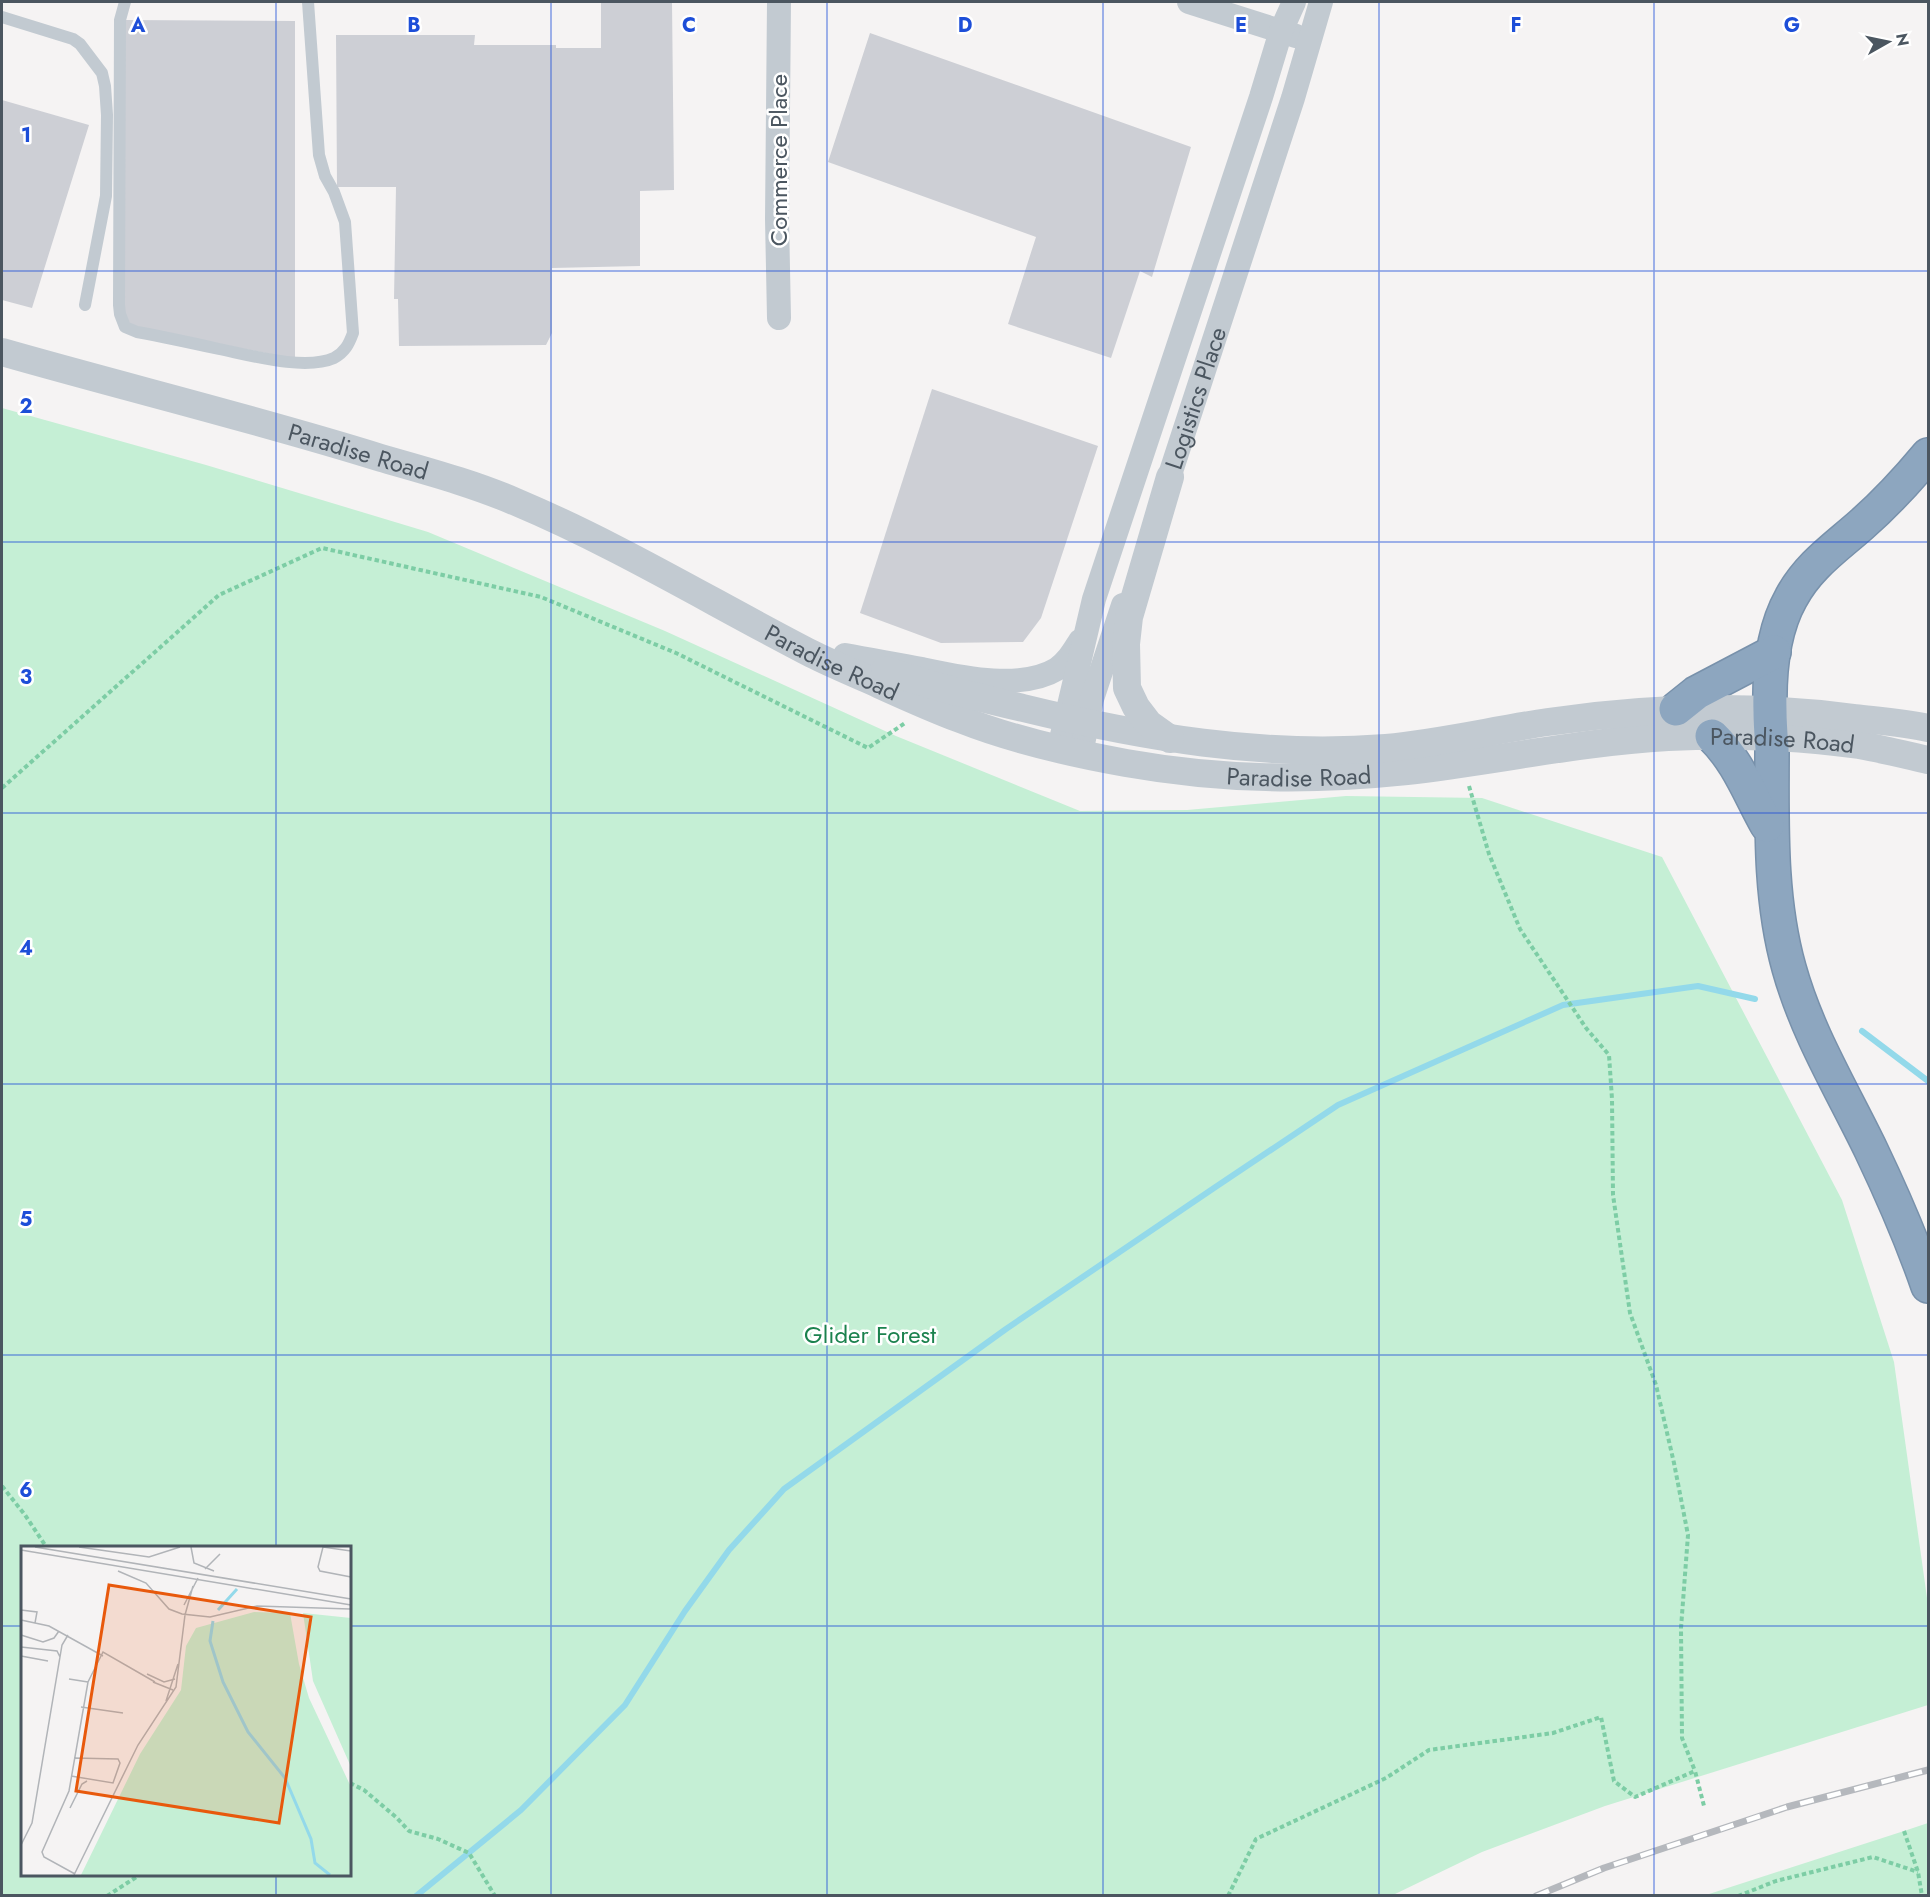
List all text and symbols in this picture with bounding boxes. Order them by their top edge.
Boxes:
text: A [130,11,146,40]
text: B [407,11,421,40]
text: C [682,11,696,40]
text: D [958,11,972,40]
text: E [1235,11,1247,40]
text: F [1510,11,1522,40]
text: G [1784,11,1800,40]
north arrow [1858,12,1918,72]
text: N [1890,32,1915,48]
street label: Commerce Place [761,74,796,246]
text: 1 [21,121,31,150]
street label: Logistics Place [1155,322,1235,474]
text: 2 [19,392,33,421]
street label: Paradise Road [284,414,433,488]
street label: Paradise Road [759,615,905,709]
text: 3 [20,663,32,692]
street label: Paradise Road [1710,718,1857,762]
street label: Paradise Road [1226,757,1372,795]
text: 4 [19,934,33,963]
text: 5 [20,1205,33,1234]
park label: Glider Forest [804,1317,936,1352]
text: 6 [19,1476,33,1505]
inset map [21,1546,351,1876]

